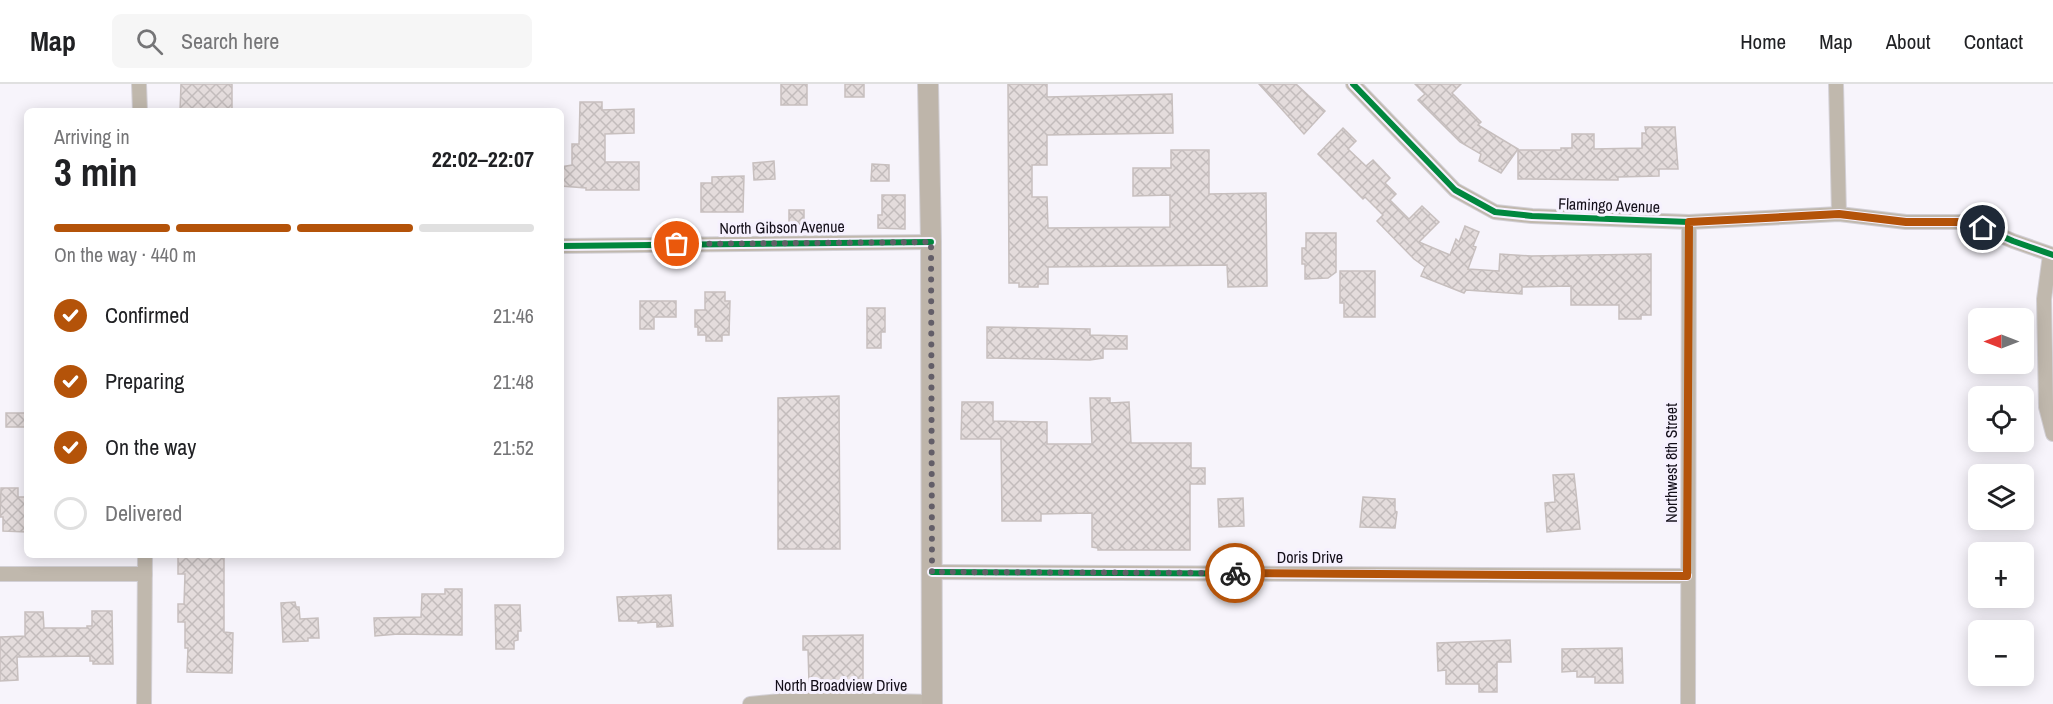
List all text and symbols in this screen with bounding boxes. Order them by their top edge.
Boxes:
search box [112,14,532,68]
text: Map [30,22,76,60]
icon: search [133,25,166,58]
text: Search here [181,26,279,56]
text: Home [1740,27,1786,56]
text: Map [1819,27,1853,56]
text: About [1886,27,1931,56]
text: Contact [1964,27,2023,56]
text: Arriving in [54,123,130,150]
text: 22:02–22:07 [432,144,534,174]
text: 3 min [54,146,138,198]
street label: Flamingo Avenue [1558,192,1660,218]
pin [1957,202,2008,253]
icon: home [1966,211,1999,244]
street label: North Gibson Avenue [719,215,845,239]
pin [651,218,702,269]
icon: bag [660,227,693,260]
text: On the way · 440 m [54,241,196,268]
icon: check [54,299,87,332]
text: Confirmed [105,300,189,330]
text: 21:46 [493,302,534,329]
north arrow [1968,308,2034,374]
map controls [1968,308,2034,686]
icon: check [54,365,87,398]
text: Preparing [105,366,184,396]
text: 21:48 [493,368,534,395]
button: locate [1968,386,2034,452]
street label: Northwest 8th Street [1660,403,1682,523]
icon: check [54,431,87,464]
text: On the way [105,432,196,462]
text: 21:52 [493,434,534,461]
button: layers [1968,464,2034,530]
text: Delivered [105,498,182,528]
button: + [1968,542,2034,608]
courier [1205,543,1265,603]
street label: Doris Drive [1277,546,1343,568]
icon: bike [1219,557,1252,590]
button: − [1968,620,2034,686]
street label: North Broadview Drive [775,674,907,696]

